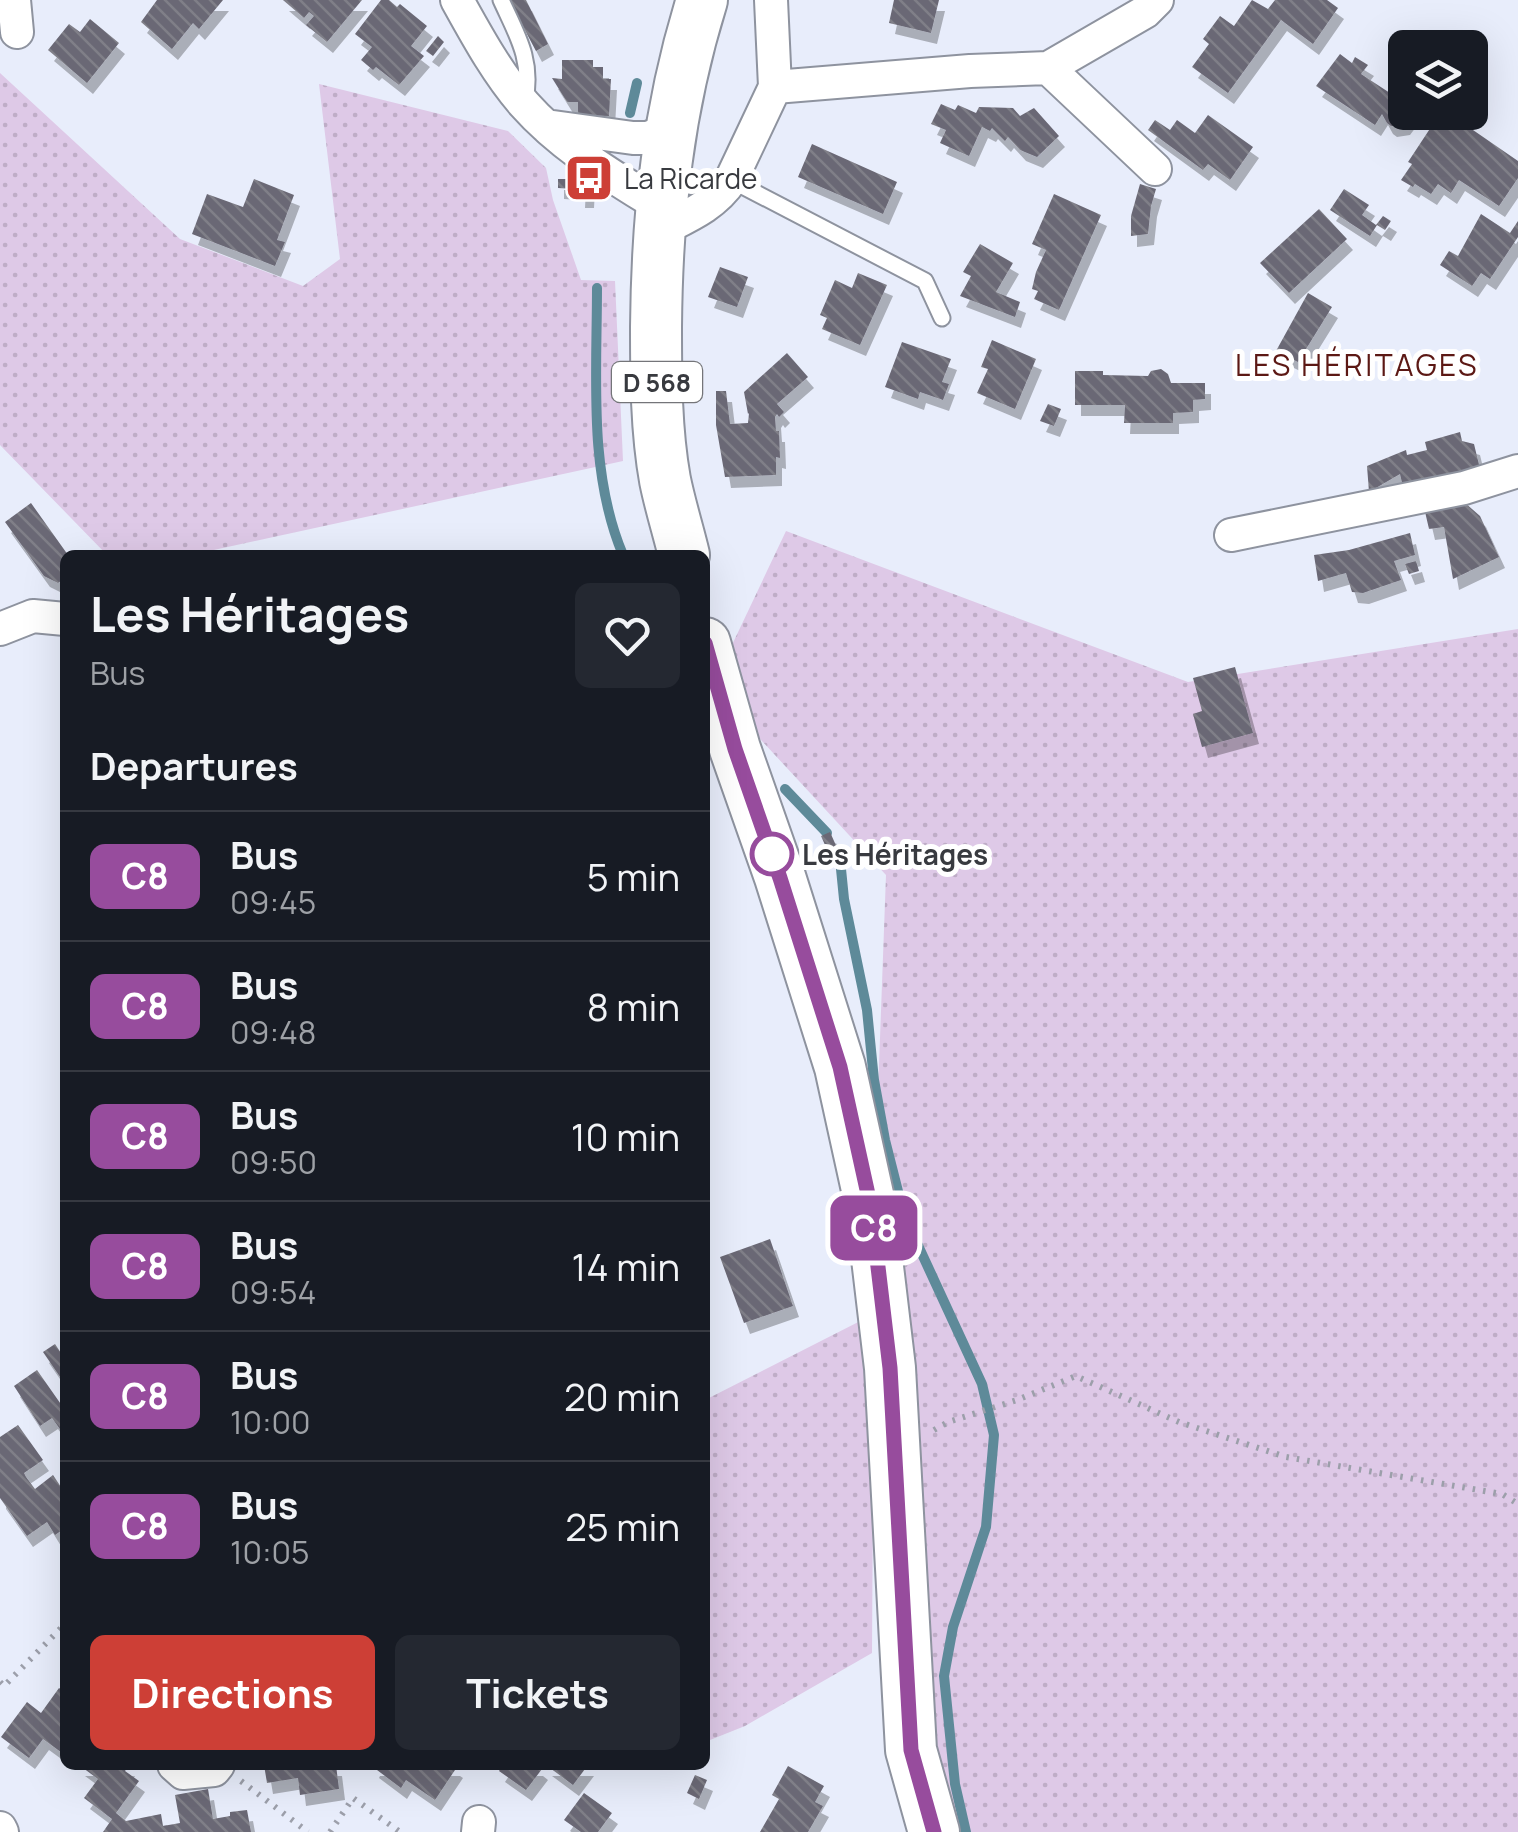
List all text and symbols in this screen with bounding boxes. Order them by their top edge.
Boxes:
map controls [1388,30,1488,130]
button: layers [1388,30,1488,130]
bus stop icon: La Ricarde [563,152,615,204]
place label: La Ricarde [624,159,757,197]
district label: LES HÉRITAGES [1235,344,1479,385]
road number: D 568 [612,362,702,402]
text: Les Héritages [90,581,409,646]
button: heart [575,583,680,688]
text: Bus [90,651,145,695]
text: Departures [90,739,298,791]
text: Bus [230,828,298,880]
marker: Les Héritages [751,833,793,875]
place label: Les Héritages [802,835,988,873]
text: 5 min [587,850,680,902]
text: C8 [121,852,169,900]
text: 09:45 [230,880,316,924]
text: Bus [230,958,298,1010]
text: 8 min [587,980,680,1032]
text: C8 [121,982,169,1030]
text: 09:48 [230,1010,316,1054]
text: Bus [230,1088,298,1140]
text: 10 min [571,1110,680,1162]
text: C8 [121,1112,169,1160]
text: 09:50 [230,1140,317,1184]
line badge: C8 [829,1196,919,1260]
text: C8 [850,1204,898,1252]
text: Bus [230,1218,298,1270]
text: 14 min [572,1240,680,1292]
text: C8 [121,1242,169,1290]
text: 09:54 [230,1270,316,1314]
text: Bus [230,1348,298,1400]
text: 20 min [564,1370,680,1422]
text: C8 [121,1372,169,1420]
text: 10:00 [230,1400,311,1444]
text: Bus [230,1478,298,1530]
text: 25 min [565,1500,680,1552]
text: C8 [121,1502,169,1550]
text: 10:05 [230,1530,310,1574]
button: Directions [90,1635,375,1750]
button: Tickets [395,1635,680,1750]

